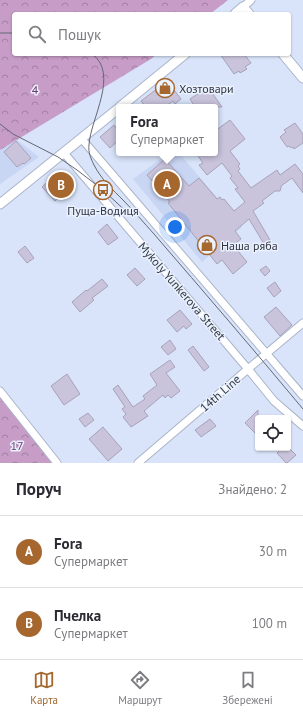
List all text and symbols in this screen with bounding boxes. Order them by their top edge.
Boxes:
search box [12,12,291,56]
icon: search [26,23,48,45]
text: Пошук [58,25,101,44]
shop icon: Хозтовари [154,77,176,99]
place label: Хозтовари [179,81,234,96]
park label: 4 [32,82,39,97]
popup [116,104,218,156]
text: Fora [130,112,159,131]
text: Супермаркет [130,131,204,148]
pin: A [154,169,180,199]
pin: B [48,170,74,200]
bus stop icon: Пуща-Водиця [92,179,114,201]
place label: Пуща-Водиця [67,203,139,218]
your location [165,217,185,237]
shop icon: Наша ряба [196,234,218,256]
place label: Наша ряба [221,238,278,253]
street label: Mykoly Yunkerova Street [135,239,229,343]
street label: 14th Line [197,371,243,415]
map controls [255,415,291,451]
button: locate [255,415,291,451]
park label: 17 [10,438,24,453]
text: Поруч [16,478,62,500]
text: Знайдено: 2 [218,481,287,498]
text: Fora [54,534,82,553]
text: A [25,543,33,560]
text: 30 m [259,543,287,560]
text: Супермаркет [54,553,128,570]
text: Пчелка [54,606,101,625]
text: B [25,615,33,632]
text: 100 m [252,615,287,632]
text: Супермаркет [54,625,128,642]
tab: Карта [30,669,58,707]
tab: Маршрут [118,669,162,707]
tab: Збережені [222,669,273,707]

